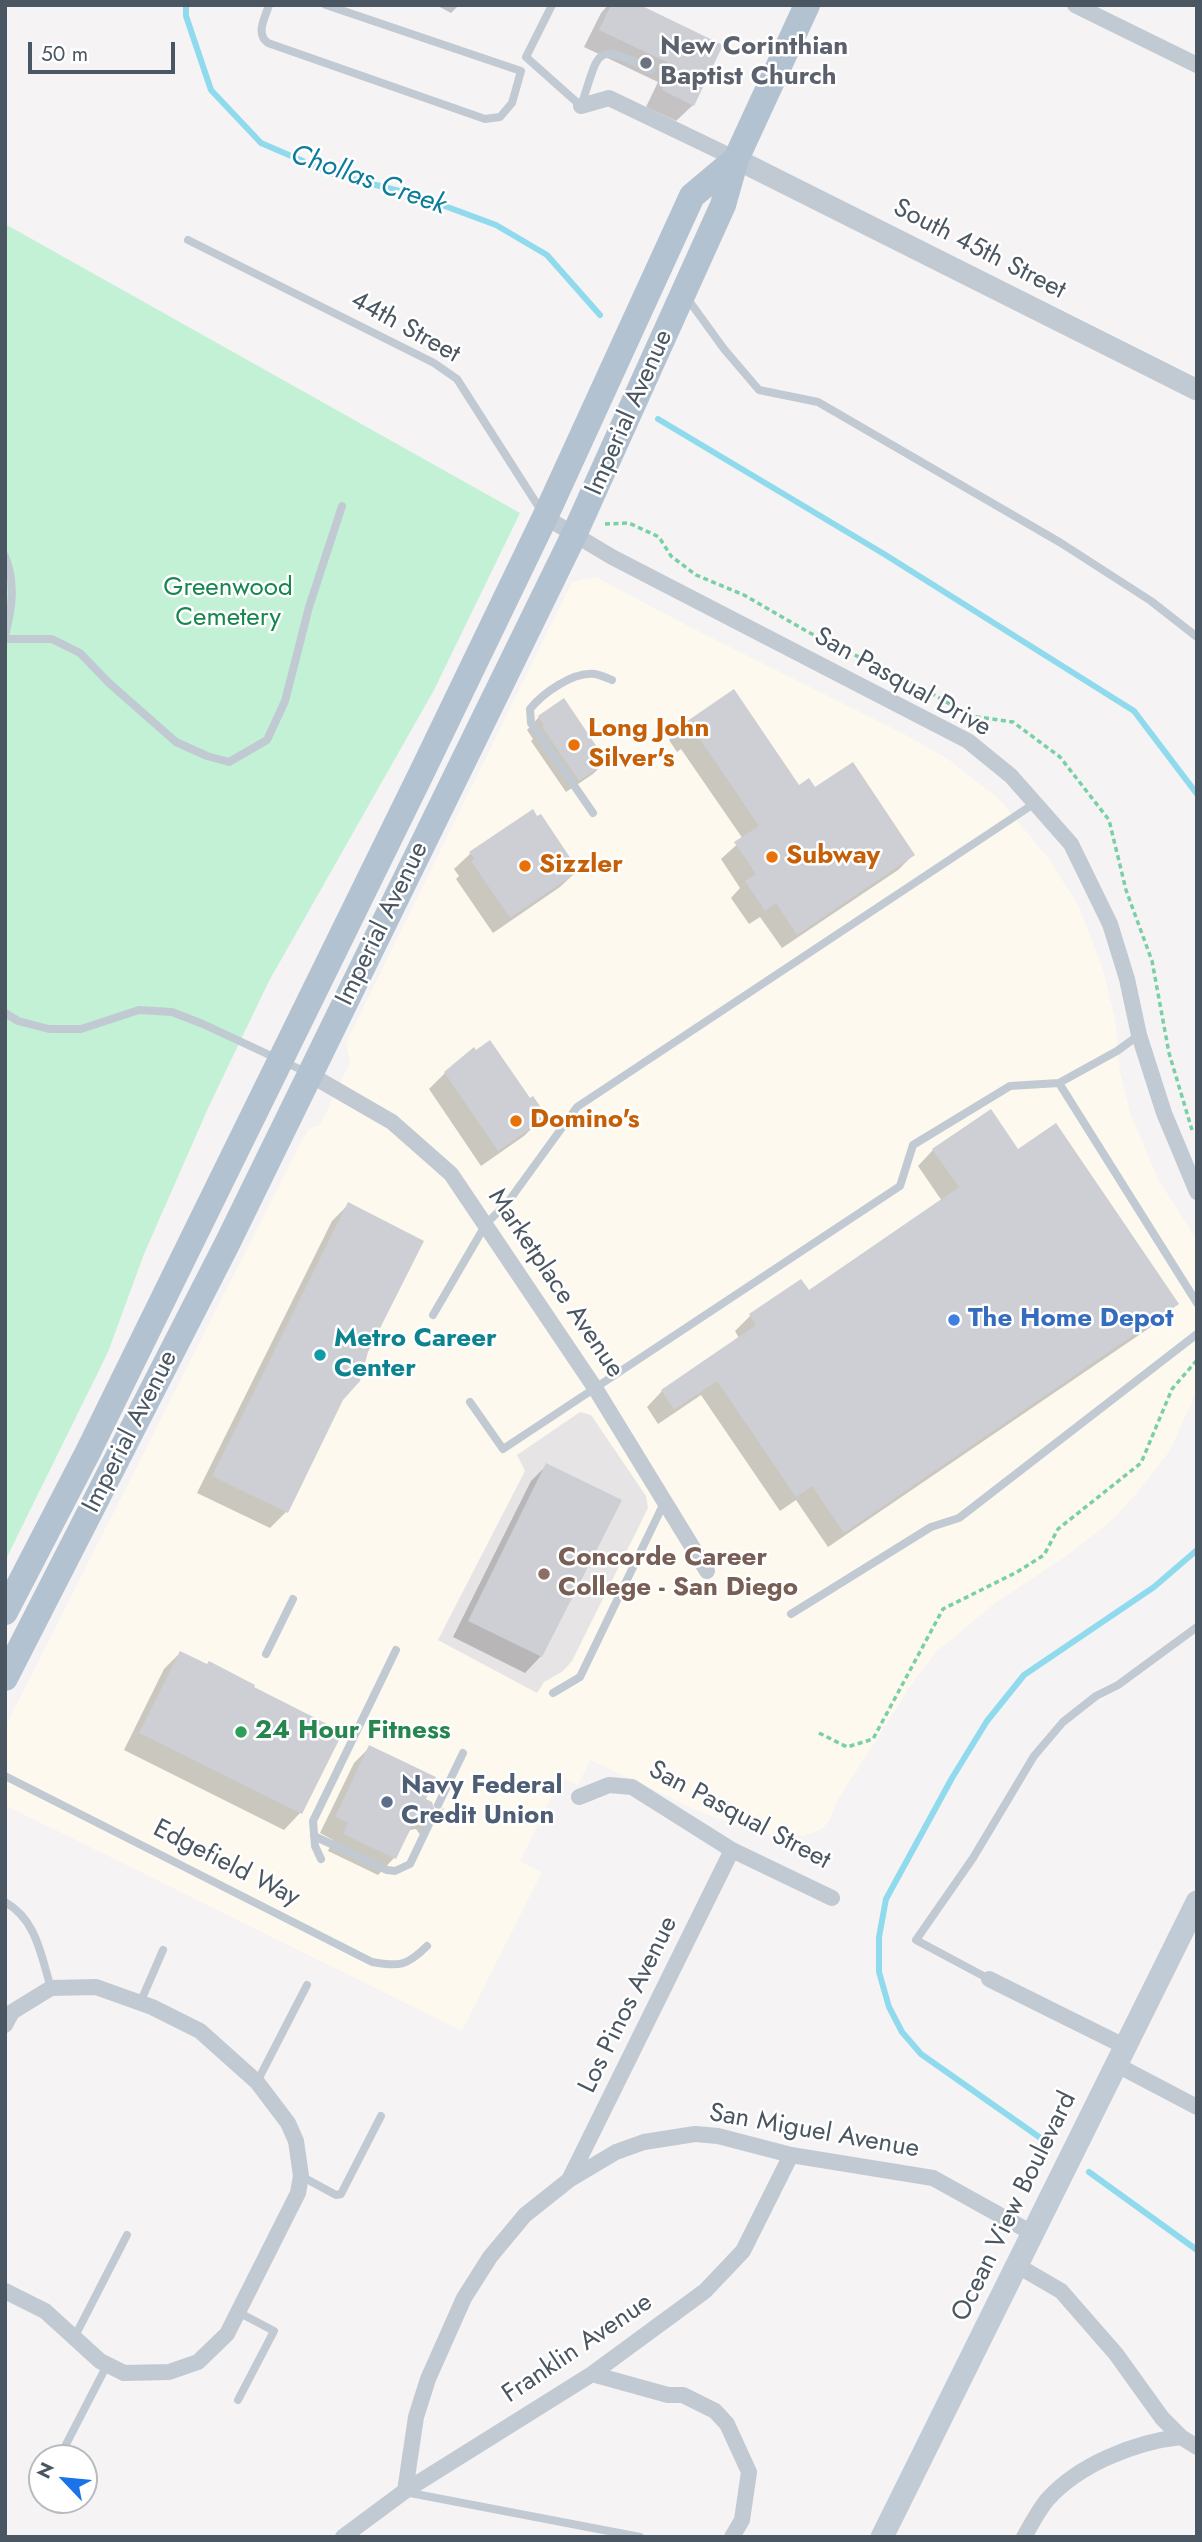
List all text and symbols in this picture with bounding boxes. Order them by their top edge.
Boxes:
scale bar [32,28,178,72]
place label: New Corinthian Baptist Church [660,32,848,94]
text: 50 m [41,39,88,69]
marker: New Corinthian Baptist Church [638,55,654,71]
water label: Chollas Creek [286,139,450,223]
street label: South 45th Street [888,193,1070,307]
street label: 44th Street [345,285,465,371]
street label: Imperial Avenue [580,325,680,501]
park label: Greenwood Cemetery [163,573,293,634]
street label: San Pasqual Drive [808,622,996,744]
place label: Long John Silver's [588,714,709,776]
marker: Long John Silver's [566,737,582,753]
street label: Imperial Avenue [330,837,436,1011]
place label: Subway [786,841,880,873]
marker: Subway [764,849,780,865]
place label: Sizzler [539,850,623,882]
marker: Sizzler [517,858,533,874]
place label: Domino's [530,1105,640,1137]
marker: Domino's [508,1113,524,1129]
street label: Marketplace Avenue [480,1184,630,1384]
place label: The Home Depot [968,1304,1173,1336]
marker: The Home Depot [946,1312,962,1328]
place label: Metro Career Center [334,1324,497,1386]
street label: Imperial Avenue [77,1346,185,1518]
marker: Metro Career Center [312,1347,328,1363]
place label: Concorde Career College - San Diego [558,1543,798,1604]
marker: Concorde Career College - San Diego [536,1566,552,1582]
place label: 24 Hour Fitness [255,1716,451,1748]
marker: 24 Hour Fitness [233,1724,249,1740]
street label: San Pasqual Street [643,1755,835,1877]
place label: Navy Federal Credit Union [401,1771,563,1832]
marker: Navy Federal Credit Union [379,1794,395,1810]
street label: Edgefield Way [147,1814,305,1914]
street label: Los Pinos Avenue [573,1912,685,2098]
street label: Ocean View Boulevard [946,2087,1084,2327]
street label: San Miguel Avenue [707,2098,921,2166]
street label: Franklin Avenue [497,2287,659,2411]
north arrow [28,2444,98,2514]
text: N [30,2458,61,2483]

